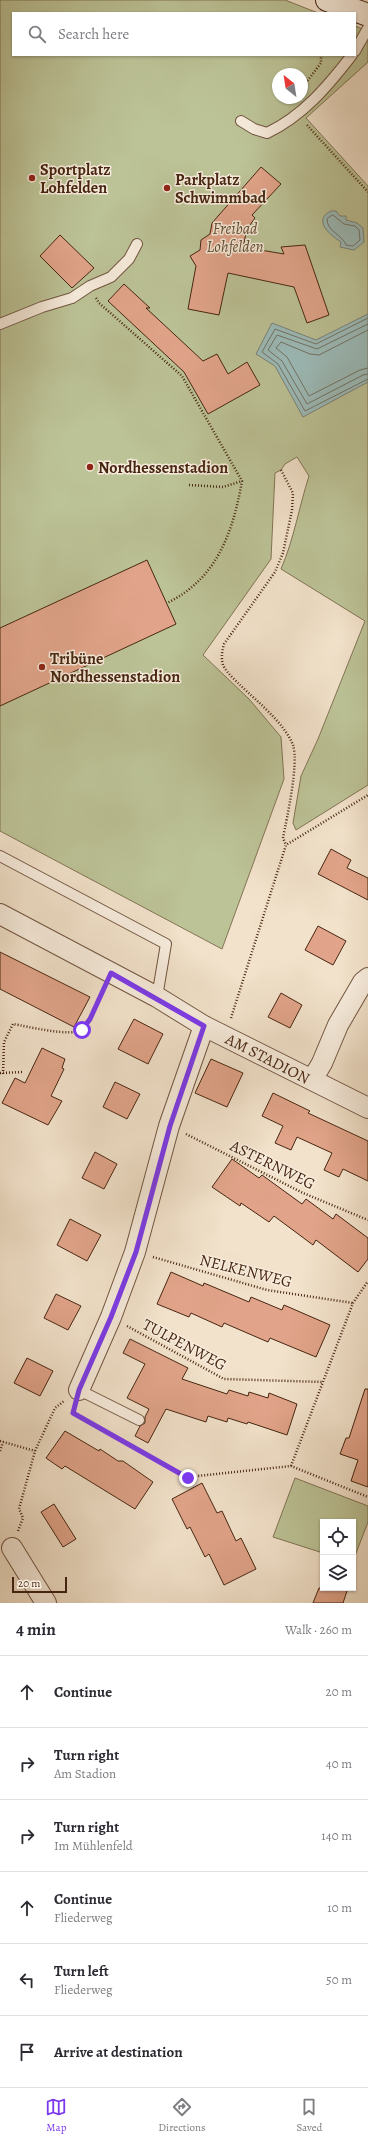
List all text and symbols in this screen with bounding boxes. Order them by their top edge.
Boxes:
search box [12,12,356,56]
icon: search [26,23,48,45]
text: Search here [58,24,129,44]
north arrow [272,68,308,104]
place label: Sportplatz Lohfelden [40,159,111,199]
place label: Parkplatz Schwimmbad [175,169,267,209]
marker: Sportplatz Lohfelden [27,173,37,183]
marker: Parkplatz Schwimmbad [162,183,172,193]
park label: Freibad Lohfelden [207,218,263,258]
place label: Nordhessenstadion [98,457,228,479]
marker: Nordhessenstadion [85,462,95,472]
place label: Tribüne Nordhessenstadion [50,648,180,688]
marker: Tribüne Nordhessenstadion [37,662,47,672]
route start [73,1021,91,1039]
street label: AM STADION [221,1028,313,1090]
street label: ASTERNWEG [225,1134,319,1195]
street label: NELKENWEG [197,1249,294,1293]
street label: TULPENWEG [139,1314,230,1376]
route end [179,1469,197,1487]
map controls [320,1519,356,1591]
button: locate [320,1519,356,1555]
button: layers [320,1555,356,1591]
scale bar [12,1575,67,1594]
text: 20 m [18,1576,40,1591]
text: 4 min [16,1618,56,1641]
text: Walk · 260 m [285,1621,352,1638]
icon: ahead [16,1681,38,1703]
text: Continue [54,1682,112,1702]
text: 20 m [326,1683,352,1700]
text: Turn right [54,1745,119,1765]
icon: right [16,1753,38,1775]
text: 40 m [326,1755,352,1772]
text: Am Stadion [54,1765,116,1782]
text: Turn right [54,1817,119,1837]
icon: right [16,1825,38,1847]
text: 140 m [321,1827,352,1844]
text: Im Mühlenfeld [54,1837,133,1854]
text: Continue [54,1889,112,1909]
icon: ahead [16,1897,38,1919]
text: 10 m [327,1899,352,1916]
text: Fliederweg [54,1909,112,1926]
text: Turn left [54,1961,109,1981]
icon: left [16,1969,38,1991]
text: 50 m [326,1971,352,1988]
text: Fliederweg [54,1981,112,1998]
icon: arrive [16,2041,38,2063]
text: Arrive at destination [54,2042,183,2062]
tab: Map [45,2096,67,2135]
tab: Directions [158,2096,206,2135]
tab: Saved [296,2096,323,2135]

